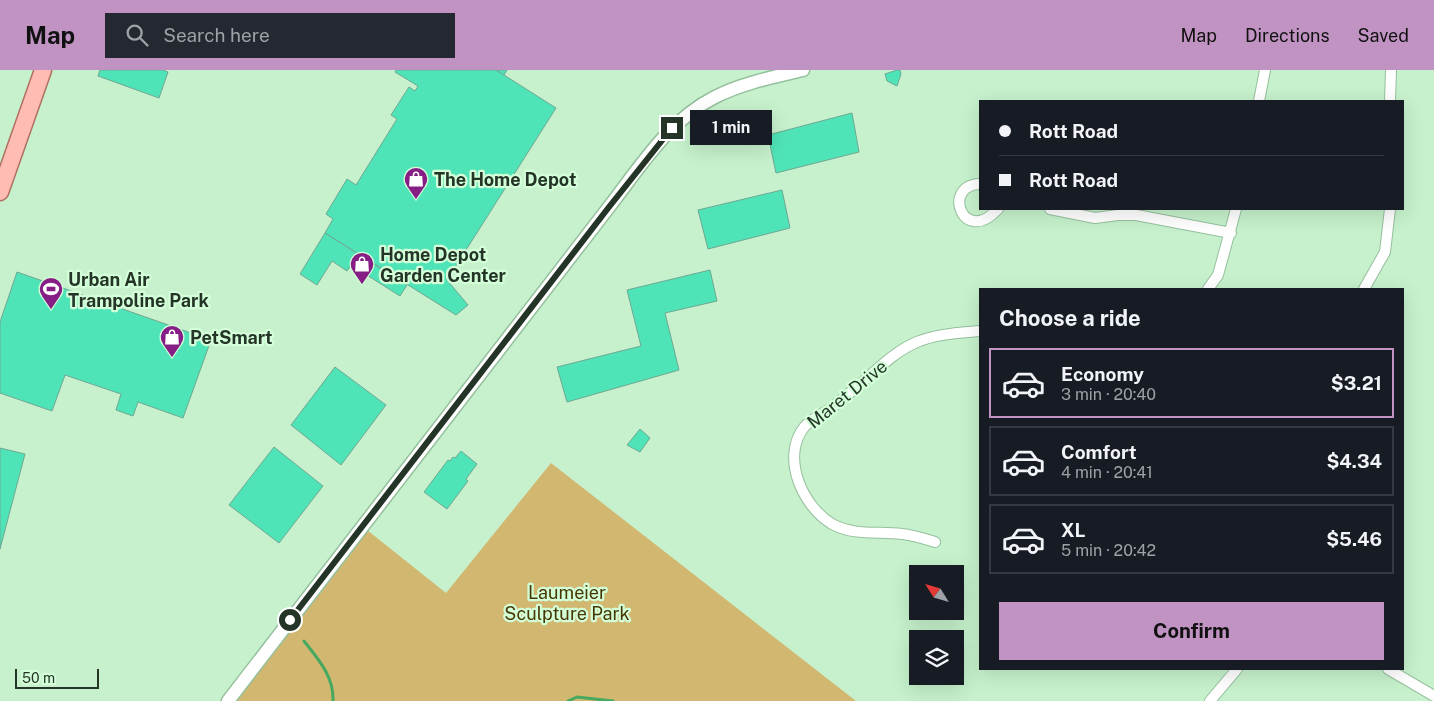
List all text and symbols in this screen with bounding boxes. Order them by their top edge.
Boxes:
search box [105,13,455,58]
text: Map [25,21,75,49]
icon: search [123,21,151,49]
text: Search here [163,24,270,46]
text: Map [1180,25,1217,46]
text: Directions [1245,25,1330,46]
text: Saved [1358,25,1409,46]
callout: 1 min [690,110,772,146]
route end [661,117,683,139]
text: 1 min [712,118,750,137]
text: Rott Road [1029,120,1118,142]
shop icon: The Home Depot [403,166,429,200]
place label: The Home Depot [434,169,576,190]
text: Rott Road [1029,169,1118,191]
place label: Home Depot Garden Center [380,244,507,286]
shop icon: Home Depot Garden Center [349,251,375,285]
place label: Urban Air Trampoline Park [68,269,209,311]
sports icon: Urban Air Trampoline Park [38,276,64,310]
text: Choose a ride [999,305,1141,331]
shop icon: PetSmart [159,324,185,358]
place label: PetSmart [190,327,273,348]
street label: Maret Drive [803,355,891,433]
icon: car [1001,361,1046,406]
text: Economy [1061,363,1144,385]
text: $3.21 [1331,372,1382,394]
text: 3 min · 20:40 [1061,385,1156,404]
icon: car [1001,439,1046,484]
text: Comfort [1061,441,1137,463]
text: $4.34 [1326,450,1382,472]
text: 4 min · 20:41 [1061,463,1153,482]
icon: car [1001,517,1046,562]
text: XL [1061,519,1086,541]
text: $5.46 [1326,528,1382,550]
text: 5 min · 20:42 [1061,541,1156,560]
north arrow [909,565,964,620]
map controls [909,565,964,685]
park label: Laumeier Sculpture Park [504,582,630,624]
button: Confirm [999,602,1384,660]
route start [279,609,301,631]
button: layers [909,630,964,685]
scale bar [15,666,99,689]
text: 50 m [22,670,55,686]

